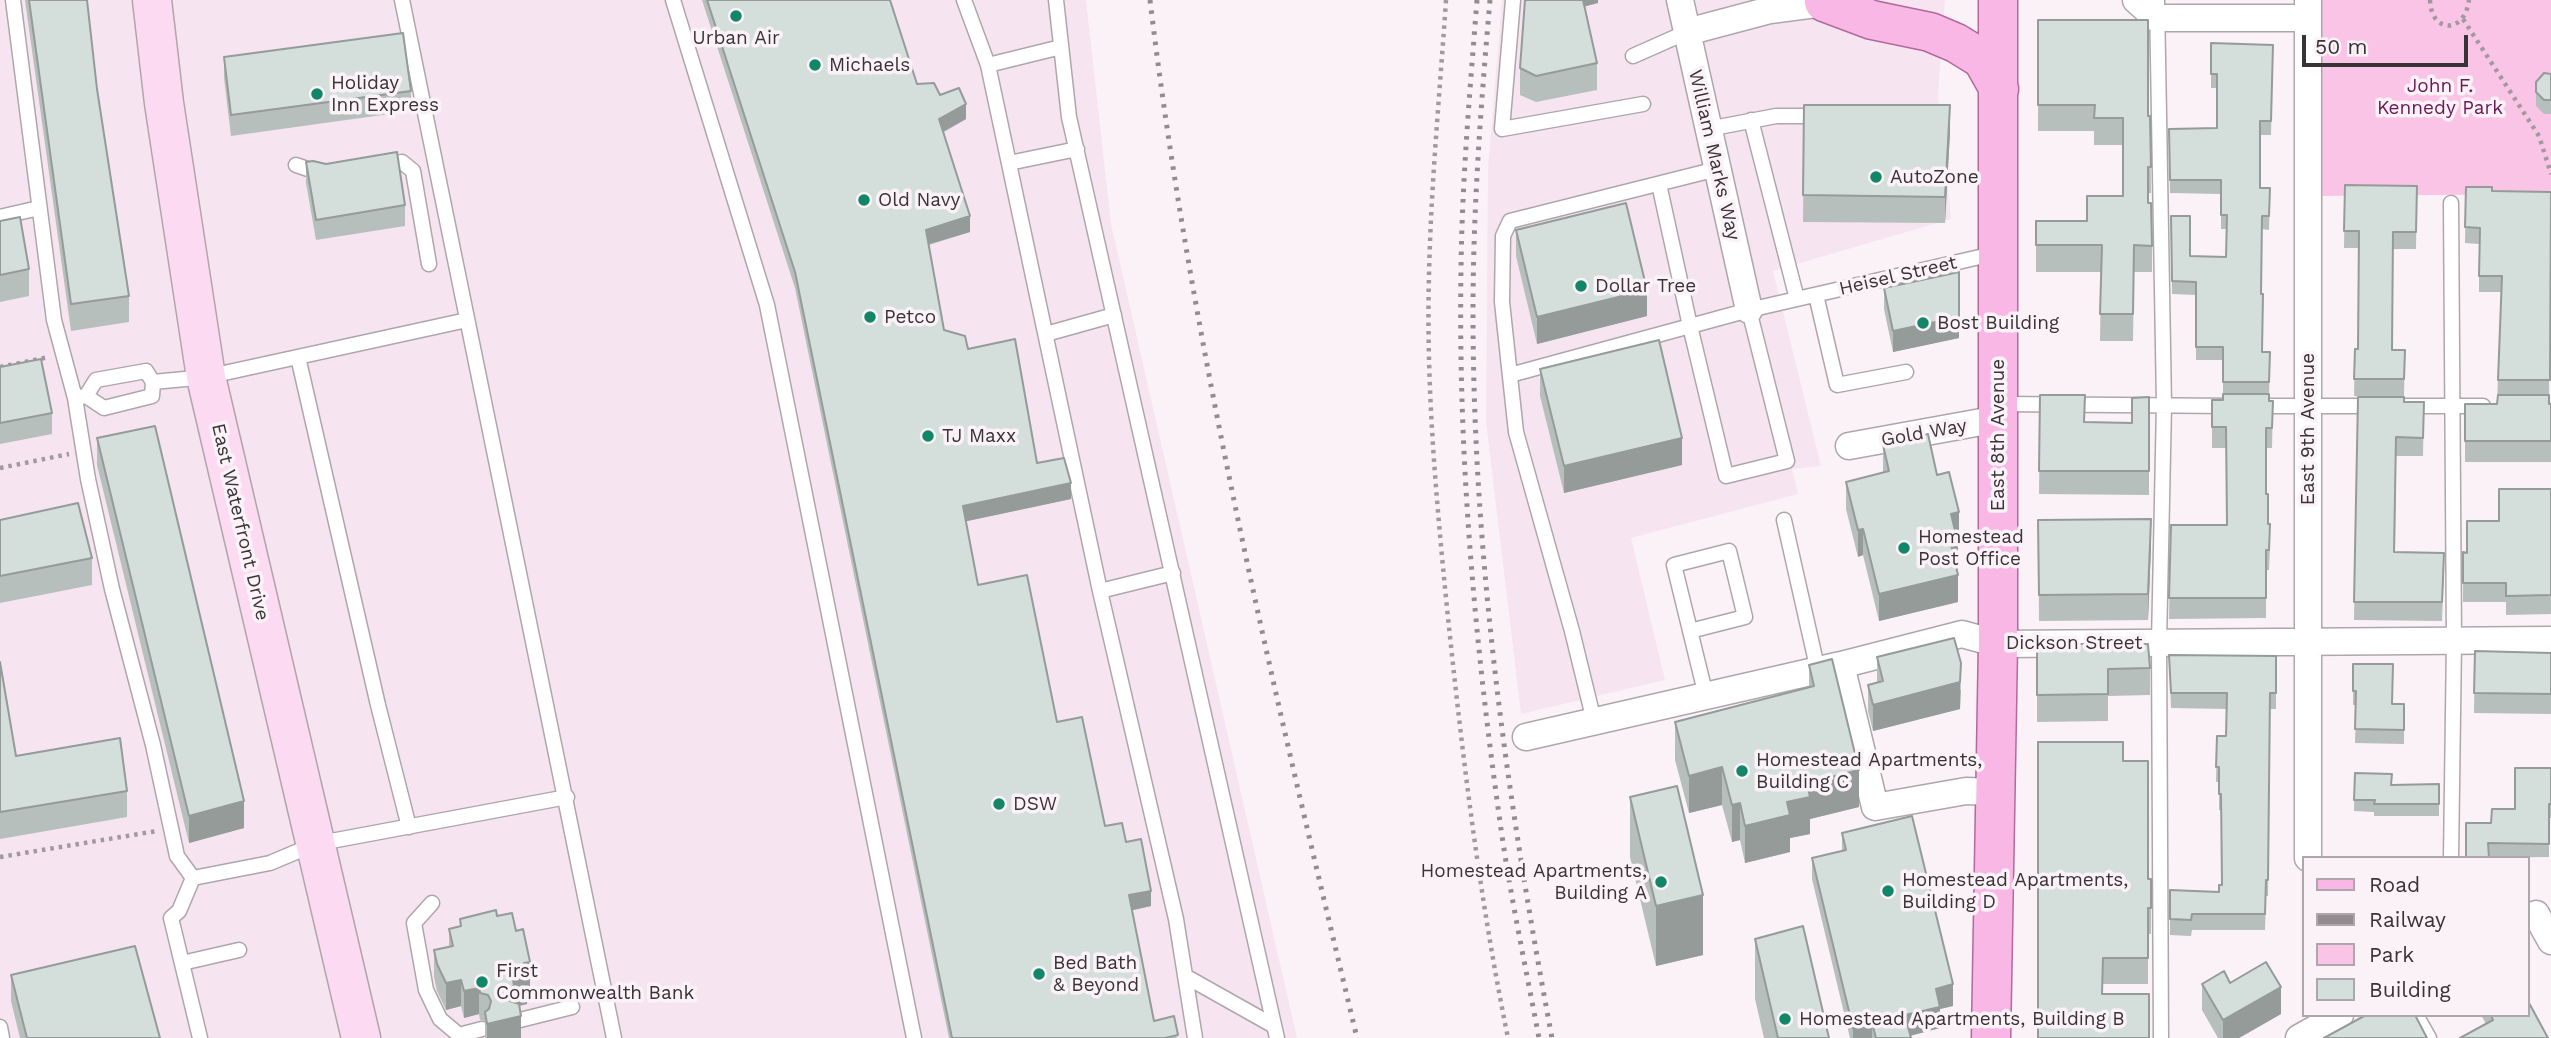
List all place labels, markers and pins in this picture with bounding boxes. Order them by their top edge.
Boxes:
marker: Urban Air [728,8,744,24]
place label: Urban Air [692,27,780,49]
place label: Michaels [829,54,910,76]
marker: Michaels [807,57,823,73]
place label: Holiday Inn Express [331,72,439,116]
marker: Holiday Inn Express [309,86,325,102]
place label: AutoZone [1890,166,1979,188]
marker: AutoZone [1868,169,1884,185]
place label: Old Navy [878,189,960,211]
marker: Old Navy [856,192,872,208]
place label: Dollar Tree [1595,275,1696,297]
marker: Dollar Tree [1573,278,1589,294]
place label: Petco [884,306,936,328]
marker: Petco [862,309,878,325]
place label: Bost Building [1937,312,2059,334]
marker: Bost Building [1915,315,1931,331]
place label: TJ Maxx [942,425,1016,447]
marker: TJ Maxx [920,428,936,444]
place label: Homestead Post Office [1918,526,2024,570]
marker: Homestead Post Office [1896,540,1912,556]
place label: Homestead Apartments, Building C [1756,749,1982,793]
marker: Homestead Apartments, Building C [1734,763,1750,779]
place label: DSW [1013,793,1057,815]
marker: DSW [991,796,1007,812]
place label: Homestead Apartments, Building A [1421,860,1647,904]
place label: Homestead Apartments, Building D [1902,869,2128,913]
marker: Homestead Apartments, Building A [1653,874,1669,890]
marker: Homestead Apartments, Building D [1880,883,1896,899]
place label: Bed Bath & Beyond [1053,952,1139,996]
place label: First Commonwealth Bank [496,960,694,1004]
marker: Bed Bath & Beyond [1031,966,1047,982]
marker: First Commonwealth Bank [474,974,490,990]
place label: Homestead Apartments, Building B [1799,1008,2125,1030]
marker: Homestead Apartments, Building B [1777,1011,1793,1027]

